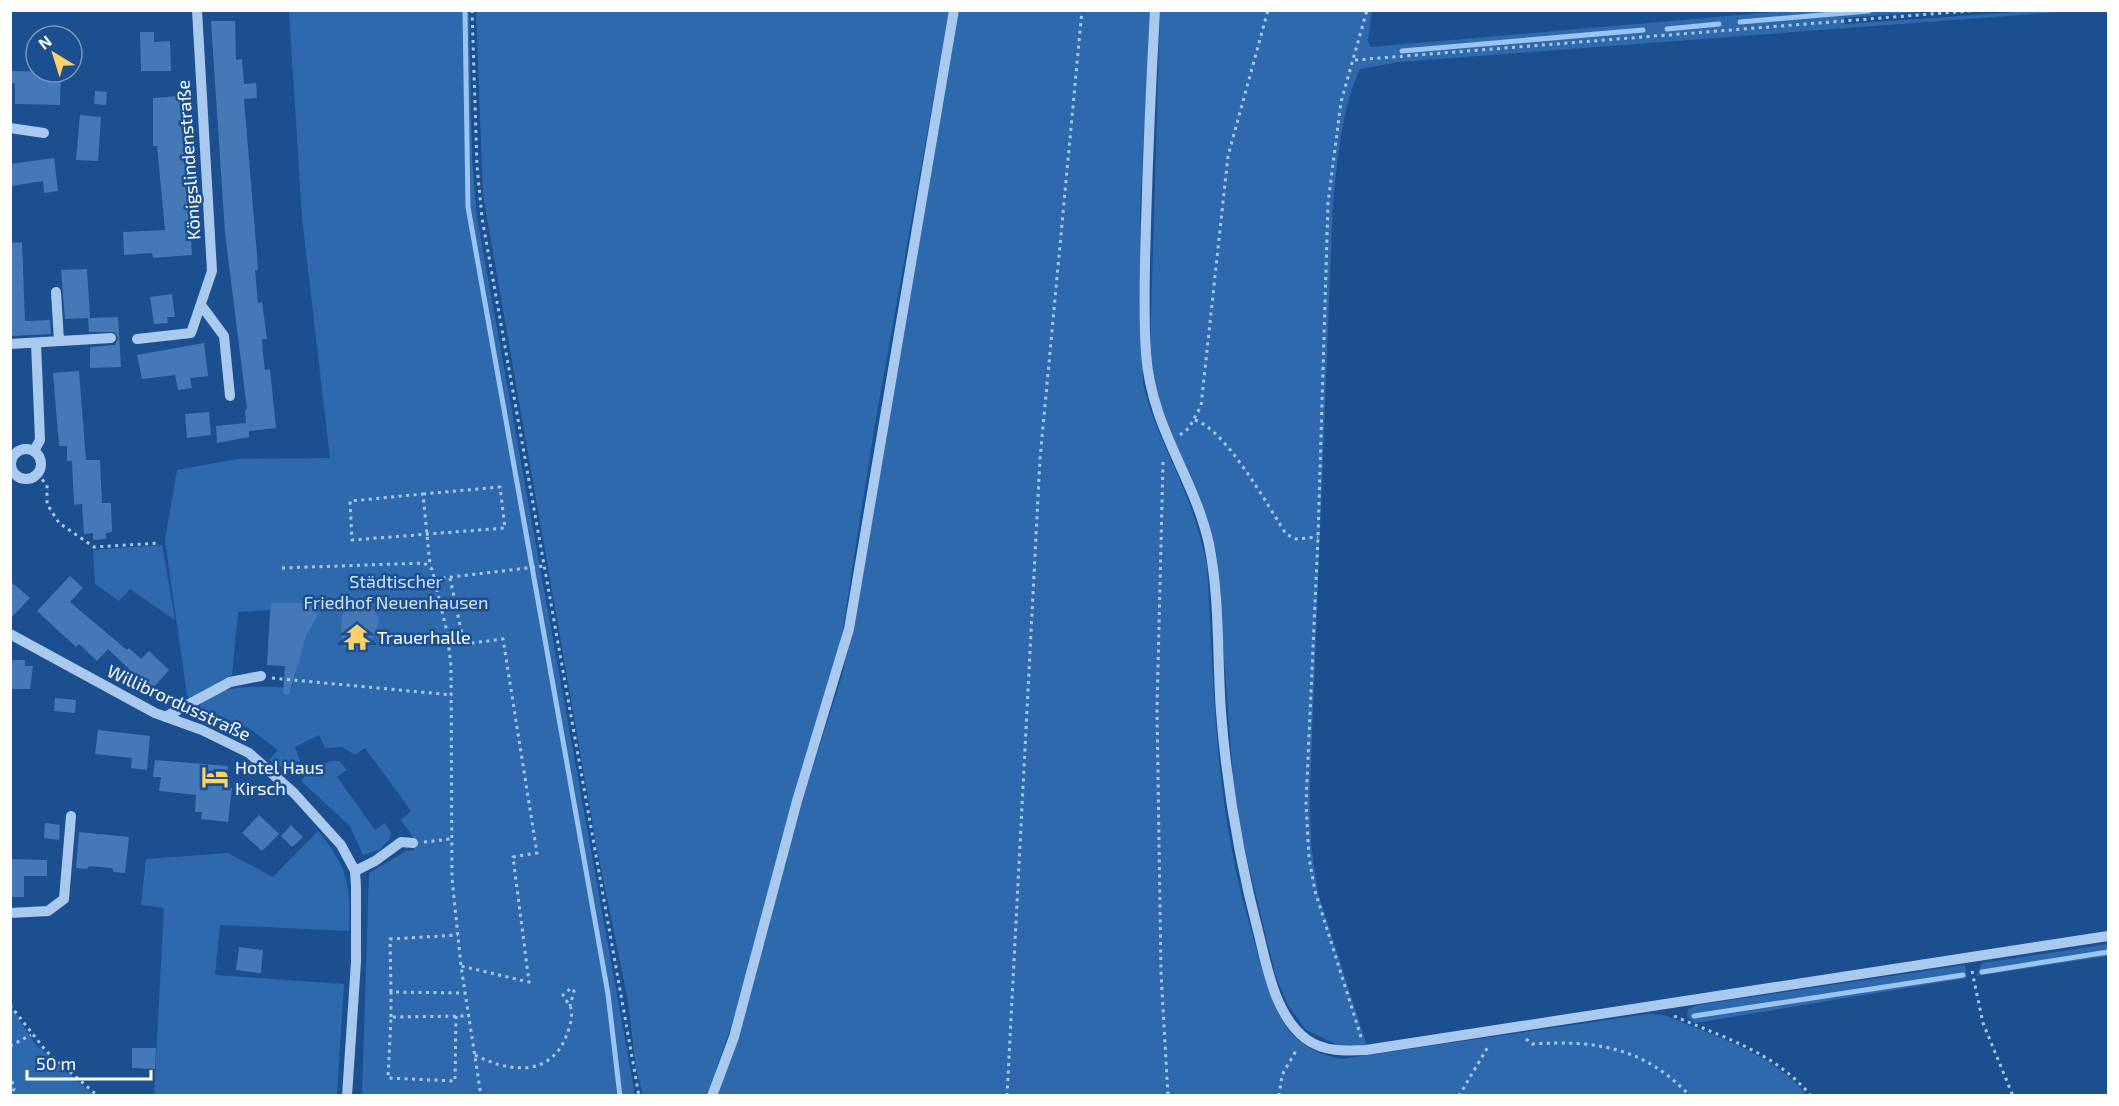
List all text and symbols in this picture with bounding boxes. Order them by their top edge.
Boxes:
north arrow [24,24,84,84]
text: N [34,31,55,53]
street label: Königslindenstraße [171,79,205,241]
park label: Städtischer Friedhof Neuenhausen [304,570,488,613]
temple icon: Trauerhalle [342,622,372,652]
place label: Trauerhalle [377,626,471,648]
street label: Willibrordusstraße [104,659,254,745]
place label: Hotel Haus Kirsch [235,756,324,799]
hotel icon: Hotel Haus Kirsch [200,762,230,792]
scale bar [27,1043,152,1081]
text: 50 m [36,1052,76,1074]

